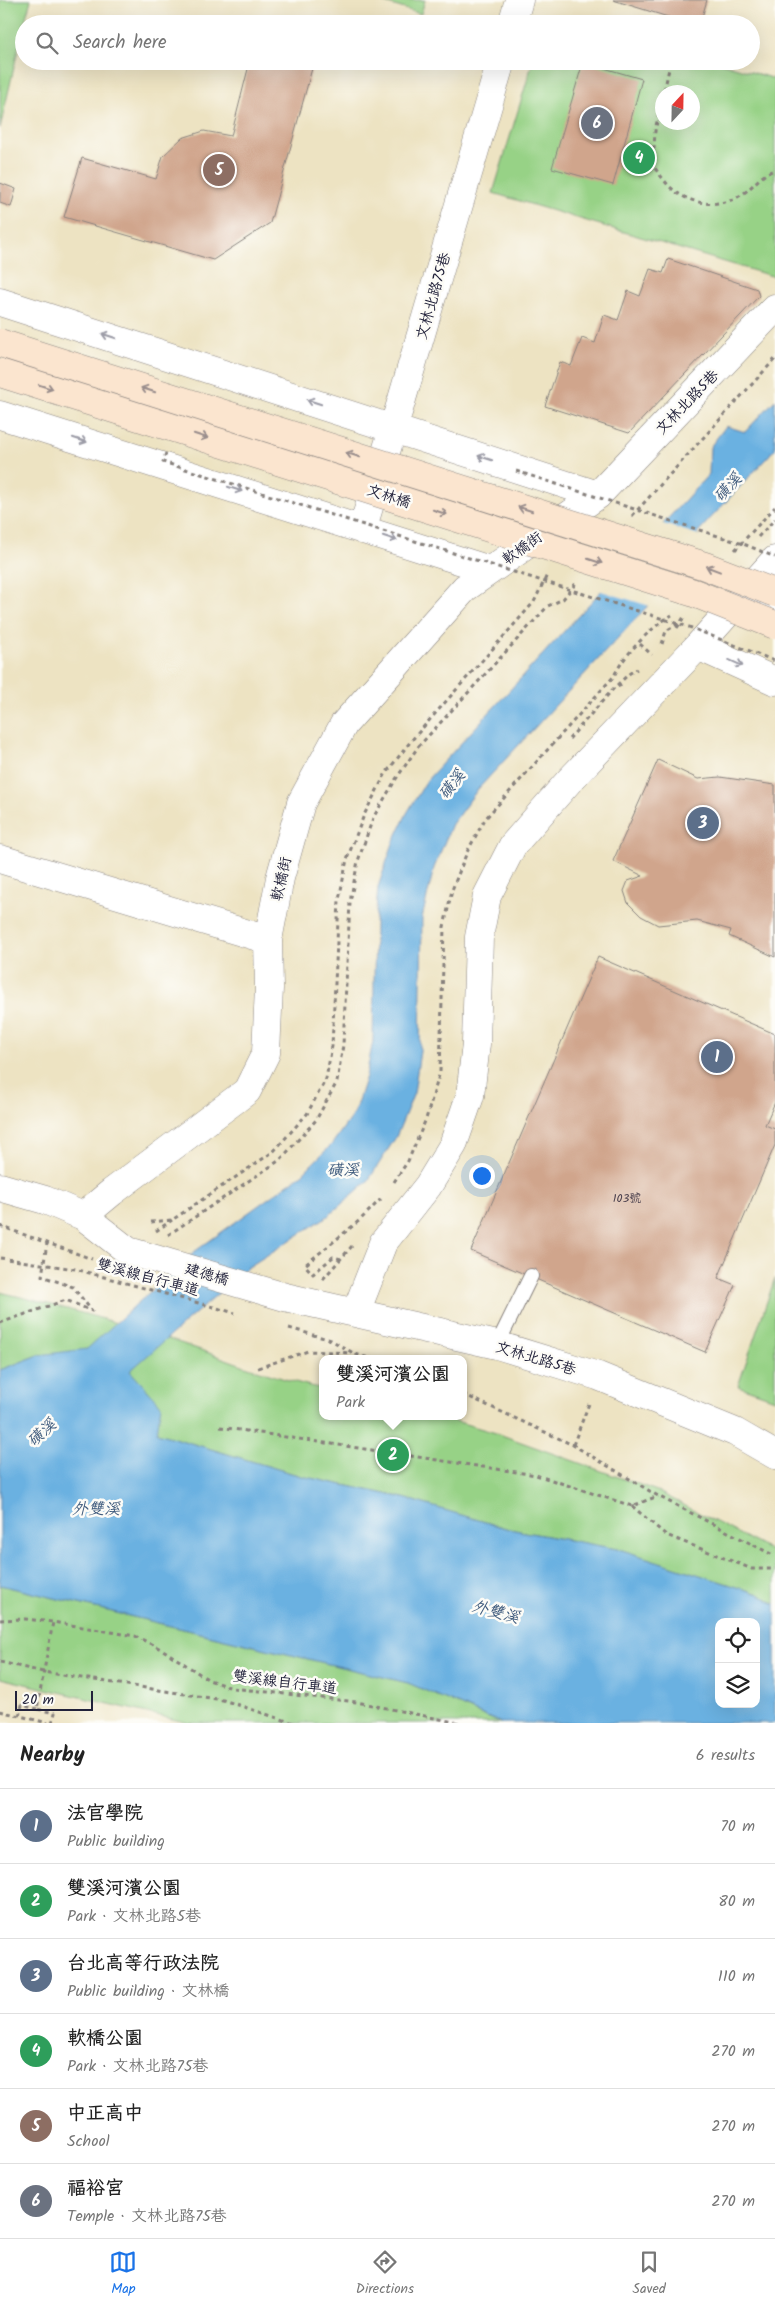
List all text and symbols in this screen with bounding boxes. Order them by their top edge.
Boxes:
search box [15,15,760,70]
text: Search here [73,28,167,58]
icon: search [33,29,61,57]
north arrow [655,85,700,130]
pin: 6 [581,104,613,142]
pin: 4 [623,139,655,177]
pin: 5 [203,151,235,189]
street label: 文林北路75巷 [410,250,458,343]
one-way arrow [101,331,117,341]
street label: 文林北路5巷 [650,364,725,441]
one-way arrow [38,383,54,393]
one-way arrow [141,385,157,394]
one-way arrow [307,397,322,406]
one-way arrow [193,432,209,442]
one-way arrow [72,436,88,446]
one-way arrow [346,449,362,459]
one-way arrow [478,453,493,462]
water label: 磺溪 [708,467,749,508]
street label: 文林橋 [364,479,414,515]
one-way arrow [226,485,242,495]
one-way arrow [518,504,533,513]
one-way arrow [431,508,447,517]
street label: 軟橋街 [497,526,548,572]
one-way arrow [381,534,397,544]
one-way arrow [586,557,602,566]
one-way arrow [706,564,721,573]
one-way arrow [728,659,743,669]
water label: 磺溪 [432,764,472,805]
pin: 3 [687,804,719,842]
street label: 軟橋街 [265,855,299,904]
pin: 1 [701,1038,733,1076]
water label: 磺溪 [327,1158,360,1183]
your location [469,1163,495,1189]
house number: 103號 [613,1189,641,1208]
street label: 雙溪線自行車道 [94,1253,202,1303]
street label: 建德橋 [182,1257,232,1293]
street label: 文林北路5巷 [492,1335,579,1383]
popup [319,1355,467,1420]
text: 雙溪河濱公園 [336,1360,450,1390]
text: Park [336,1390,365,1415]
water label: 磺溪 [22,1412,63,1453]
pin: 2 [377,1436,409,1474]
water label: 外雙溪 [72,1497,121,1522]
water label: 外雙溪 [469,1594,523,1631]
map controls [715,1618,760,1708]
button: locate [715,1618,760,1663]
button: layers [715,1663,760,1708]
street label: 雙溪線自行車道 [231,1665,338,1701]
scale bar [15,1688,92,1711]
text: 20 m [22,1689,54,1711]
text: Nearby [20,1739,85,1772]
text: 6 results [696,1743,755,1768]
text: 法官學院 [67,1799,143,1829]
text: 1 [34,1814,38,1839]
text: 70 m [720,1814,755,1839]
text: Public building [67,1829,165,1854]
text: 雙溪河濱公園 [67,1874,181,1904]
text: 2 [31,1889,41,1914]
text: 80 m [718,1889,755,1914]
text: Park · 文林北路5巷 [67,1904,201,1929]
text: 台北高等行政法院 [67,1949,219,1979]
text: 3 [32,1964,40,1989]
text: 110 m [718,1964,755,1989]
text: Public building · 文林橋 [67,1979,229,2004]
text: 軟橋公園 [67,2024,143,2054]
text: 4 [32,2039,40,2064]
text: 270 m [711,2039,755,2064]
text: Park · 文林北路75巷 [67,2054,209,2079]
text: 中正高中 [67,2099,143,2129]
text: 5 [32,2114,40,2139]
text: 270 m [711,2114,755,2139]
text: School [67,2129,110,2154]
text: 福裕宮 [67,2174,124,2204]
text: 6 [32,2189,40,2214]
text: 270 m [711,2189,755,2214]
text: Temple · 文林北路75巷 [67,2204,227,2229]
tab: Map [109,2248,137,2300]
tab: Directions [356,2248,414,2300]
tab: Saved [632,2248,666,2300]

